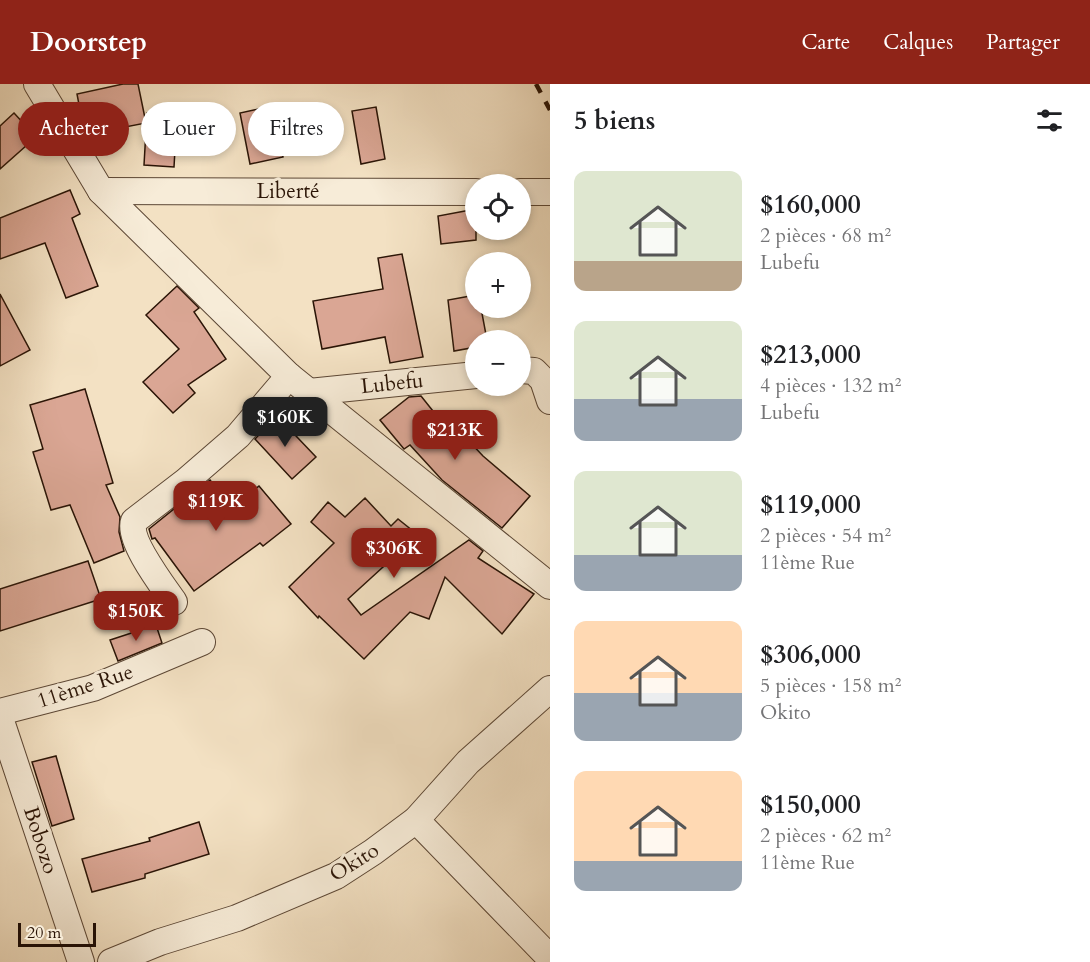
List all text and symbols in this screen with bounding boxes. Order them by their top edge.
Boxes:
text: Doorstep [30,23,147,61]
text: Carte [801,28,850,57]
text: Calques [883,28,953,57]
text: Partager [986,28,1060,57]
chip: Acheter [18,102,129,156]
chip: Louer [141,102,236,156]
chip: Filtres [248,102,344,156]
text: 5 biens [574,103,655,138]
icon: filters [1033,104,1066,137]
map controls [465,174,531,396]
button: locate [465,174,531,240]
street label: Liberté [256,177,320,206]
text: $160,000 [760,187,861,222]
icon: home [622,195,694,267]
text: 2 pièces · 68 m² [760,222,891,249]
text: Lubefu [760,249,820,276]
button: + [465,252,531,318]
button: − [465,330,531,396]
text: $213,000 [760,337,861,372]
icon: home [622,345,694,417]
street label: Lubefu [359,366,425,401]
text: 4 pièces · 132 m² [760,372,901,399]
pin: $160K [243,397,327,448]
text: Lubefu [760,399,820,426]
text: $160K [256,403,314,430]
pin: $213K [413,410,497,461]
text: $213K [426,416,484,443]
pin: $119K [174,481,258,532]
text: $119K [187,487,245,514]
text: $119,000 [760,487,861,522]
icon: home [622,495,694,567]
text: 2 pièces · 54 m² [760,522,891,549]
pin: $306K [352,528,436,579]
text: $306K [365,534,423,561]
text: 11ème Rue [760,549,855,576]
pin: $150K [94,591,178,642]
text: $150K [107,597,165,624]
text: $306,000 [760,637,861,672]
icon: home [622,645,694,717]
street label: 11ème Rue [33,657,137,716]
text: 5 pièces · 158 m² [760,672,901,699]
text: Okito [760,699,811,726]
text: $150,000 [760,787,861,822]
icon: home [622,795,694,867]
street label: Bobozo [16,803,65,877]
text: 2 pièces · 62 m² [760,822,891,849]
street label: Okito [324,836,385,889]
text: 11ème Rue [760,849,855,876]
scale bar [18,920,96,948]
text: 20 m [27,922,61,944]

